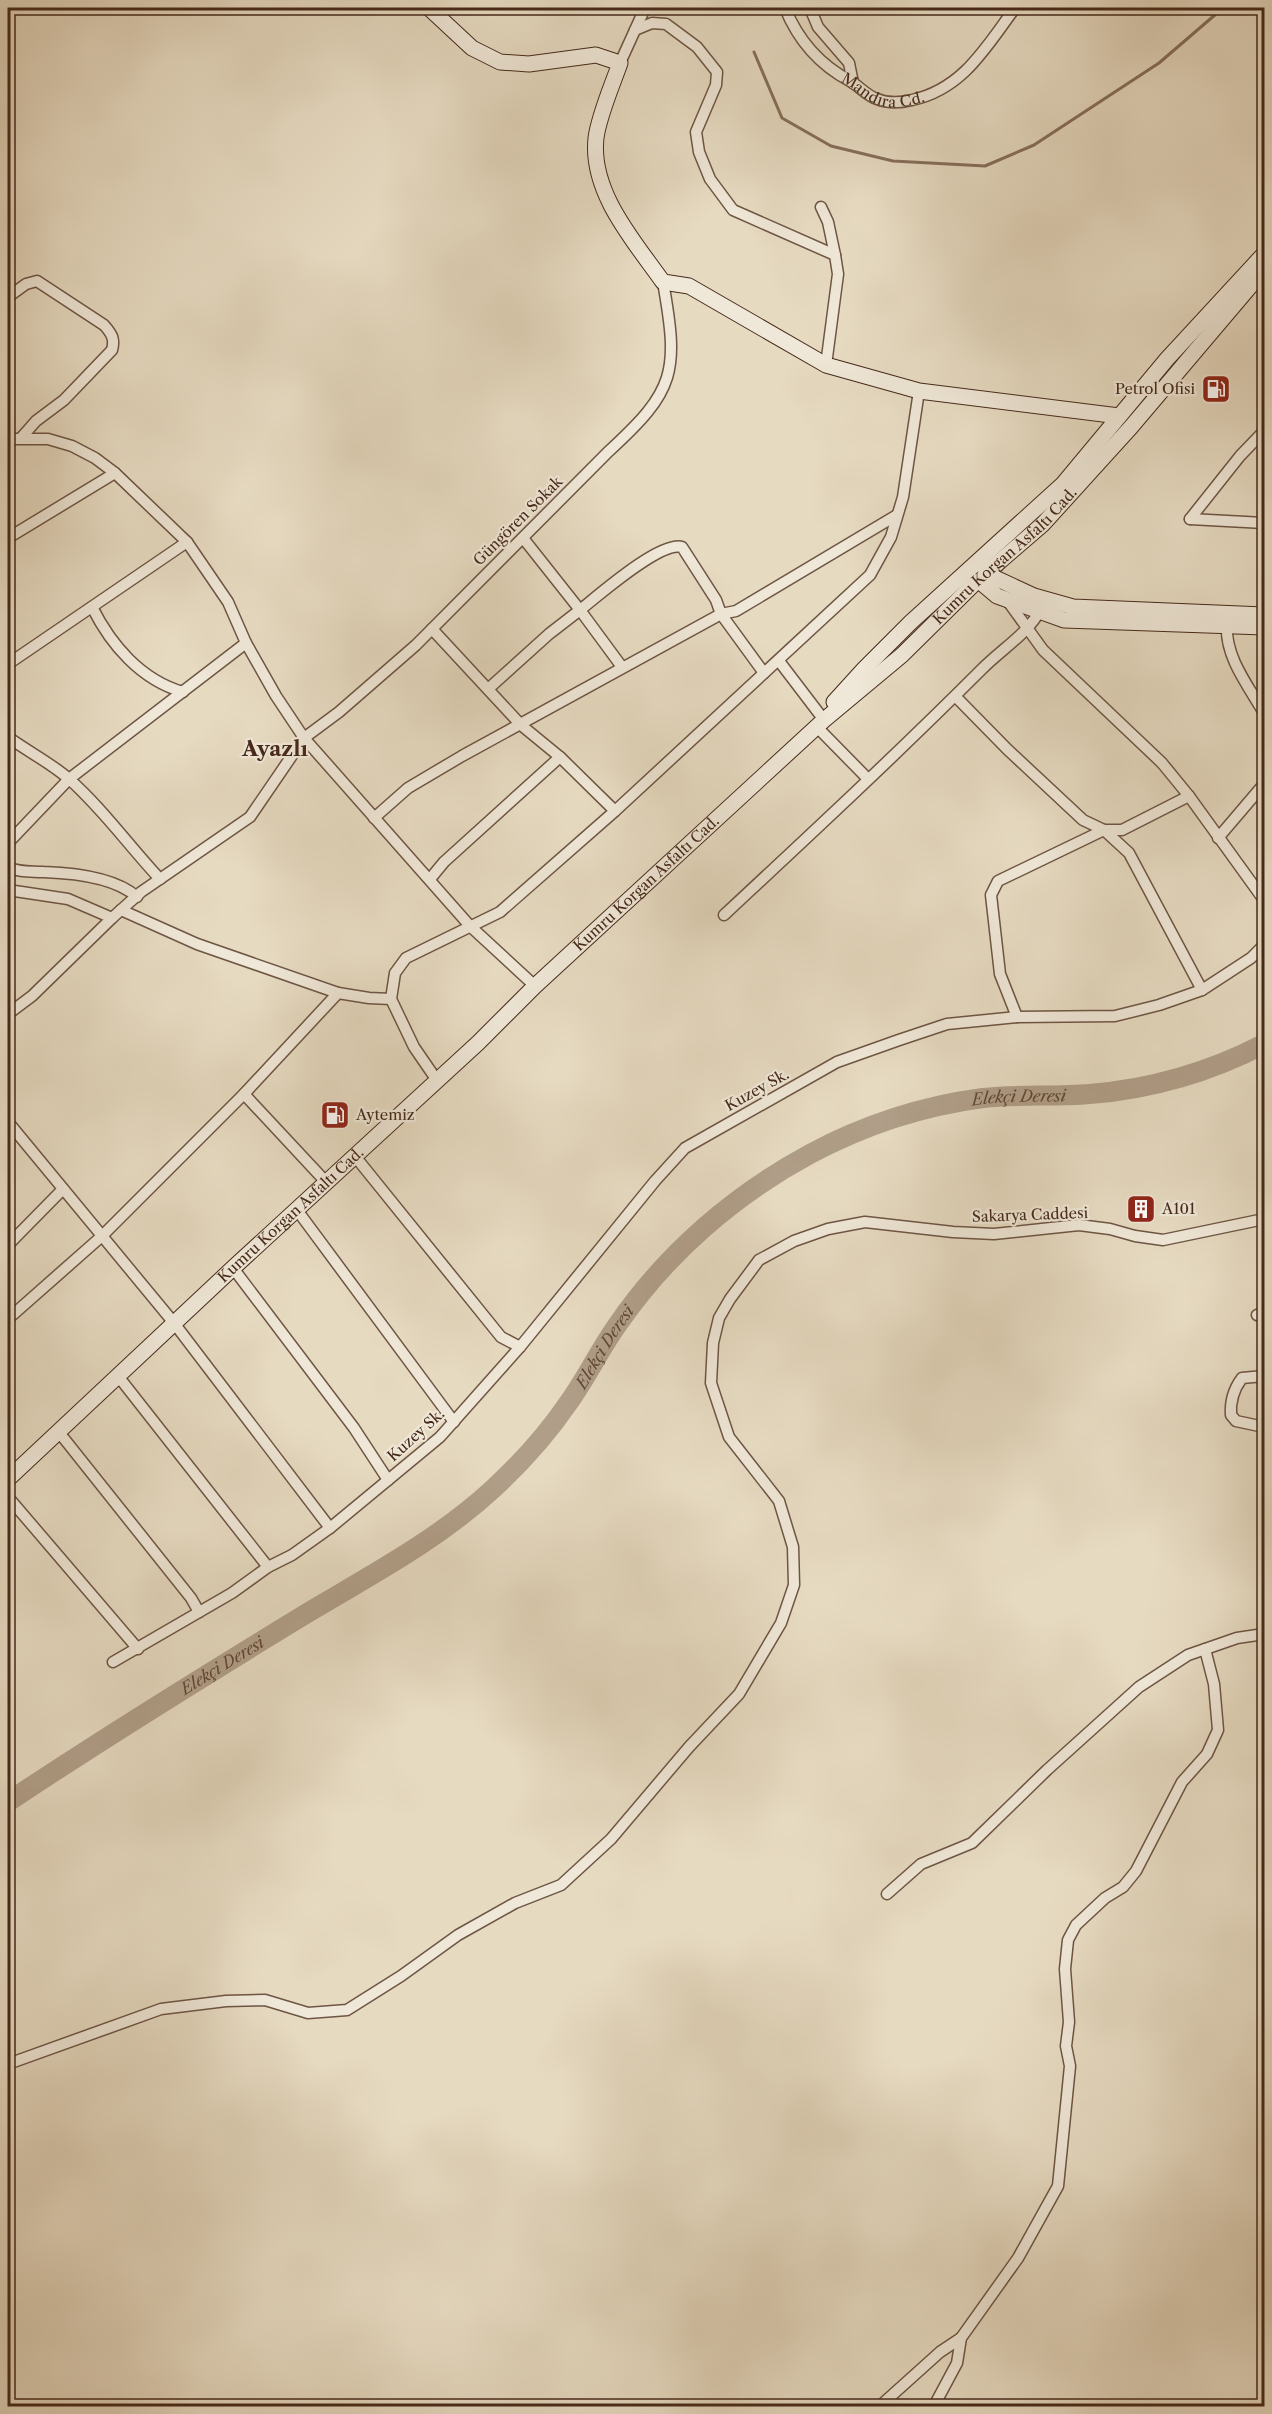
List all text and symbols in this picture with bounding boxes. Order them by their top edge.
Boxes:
street label: Mandıra Cd. [839,68,927,112]
fuel station icon: Petrol Ofisi [1200,373,1232,405]
place label: Petrol Ofisi [1115,379,1195,398]
street label: Güngören Sokak [469,471,567,569]
street label: Kumru Korgan Asfaltı Cad. [929,483,1081,628]
district label: Ayazlı [241,736,309,761]
street label: Kumru Korgan Asfaltı Cad. [569,811,723,955]
street label: Kuzey Sk. [721,1064,792,1115]
water label: Elekçi Deresi [968,1085,1067,1110]
fuel station icon: Aytemiz [319,1099,351,1131]
place label: Aytemiz [355,1105,415,1124]
street label: Kumru Korgan Asfaltı Cad. [214,1143,368,1286]
building icon: A101 [1125,1193,1157,1225]
place label: A101 [1161,1199,1196,1218]
street label: Sakarya Caddesi [972,1203,1089,1226]
water label: Elekçi Deresi [570,1301,639,1394]
street label: Kuzey Sk. [383,1404,448,1465]
water label: Elekçi Deresi [175,1632,268,1700]

